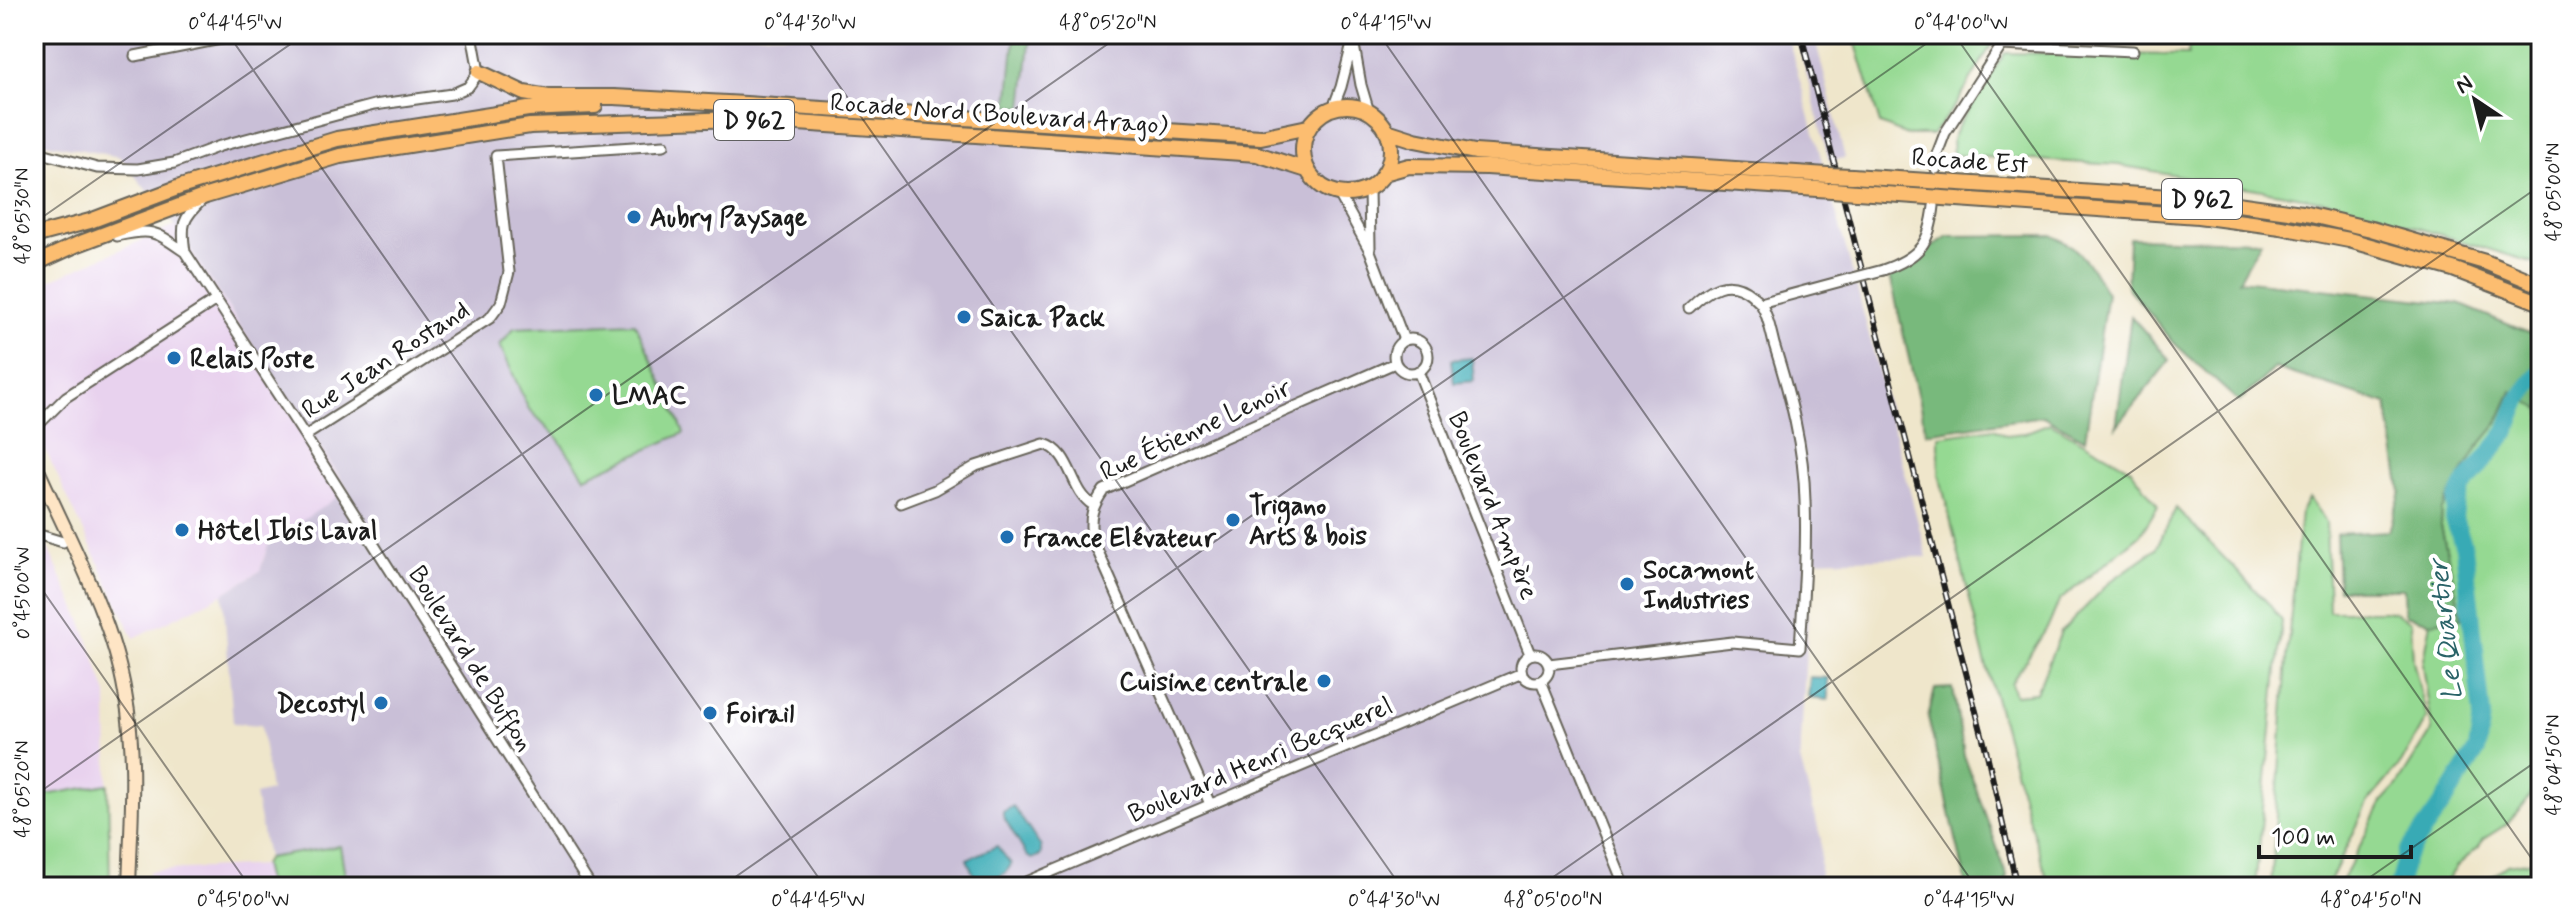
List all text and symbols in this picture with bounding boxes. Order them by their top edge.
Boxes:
text: 0°44'45"W [188,10,282,37]
text: 0°44'30"W [764,10,856,37]
text: 48°05'20"N [1059,10,1157,37]
text: 0°44'15"W [1341,10,1431,37]
text: 0°44'00"W [1914,10,2008,37]
north arrow [2435,60,2515,140]
text: N [2451,70,2479,101]
street label: Rocade Nord (Boulevard Arago) [829,86,1169,144]
road number: D 962 [714,100,794,140]
street label: Rocade Est [1910,141,2029,183]
text: 48°05'00"N [2541,143,2568,241]
text: 48°05'30"N [10,168,37,264]
road number: D 962 [2162,179,2242,219]
place label: Aubry Paysage [650,202,807,237]
marker: Aubry Paysage [625,208,643,226]
street label: Rue Jean Rostand [296,294,476,428]
place label: Saica Pack [980,302,1105,336]
marker: Saica Pack [955,308,973,326]
place label: Relais Poste [190,343,315,377]
marker: Relais Poste [165,349,183,367]
street label: Rue Étienne Lenoir [1094,370,1297,490]
place label: LMAC [612,380,686,414]
marker: LMAC [587,386,605,404]
street label: Boulevard Ampère [1439,407,1545,605]
place label: Trigano Arts & bois [1249,490,1367,554]
marker: Trigano Arts & bois [1224,511,1242,529]
place label: Hôtel Ibis Laval [198,515,377,549]
marker: Hôtel Ibis Laval [173,521,191,539]
place label: France Elévateur [1023,522,1217,556]
marker: France Elévateur [998,528,1016,546]
text: 0°45'00"W [10,547,37,639]
place label: Socamont Industries [1643,554,1755,618]
water label: Le Quartier [2420,554,2472,702]
street label: Boulevard de Buffon [398,560,541,759]
marker: Socamont Industries [1618,575,1636,593]
place label: Cuisine centrale [1119,666,1308,700]
marker: Cuisine centrale [1315,672,1333,690]
place label: Decostyl [276,688,365,722]
street label: Boulevard Henri Becquerel [1123,690,1398,832]
marker: Decostyl [372,694,390,712]
place label: Foirail [726,698,794,732]
marker: Foirail [701,704,719,722]
text: 48°04'50"N [2541,715,2568,815]
text: 48°05'20"N [10,740,37,838]
scale bar [2259,809,2411,859]
text: 100 m [2271,823,2335,854]
text: 0°45'00"W [197,887,289,914]
text: 0°44'45"W [771,887,865,914]
text: 0°44'30"W [1348,887,1440,914]
text: 48°05'00"N [1504,887,1602,914]
text: 0°44'15"W [1924,887,2014,914]
text: 48°04'50"N [2321,887,2421,914]

